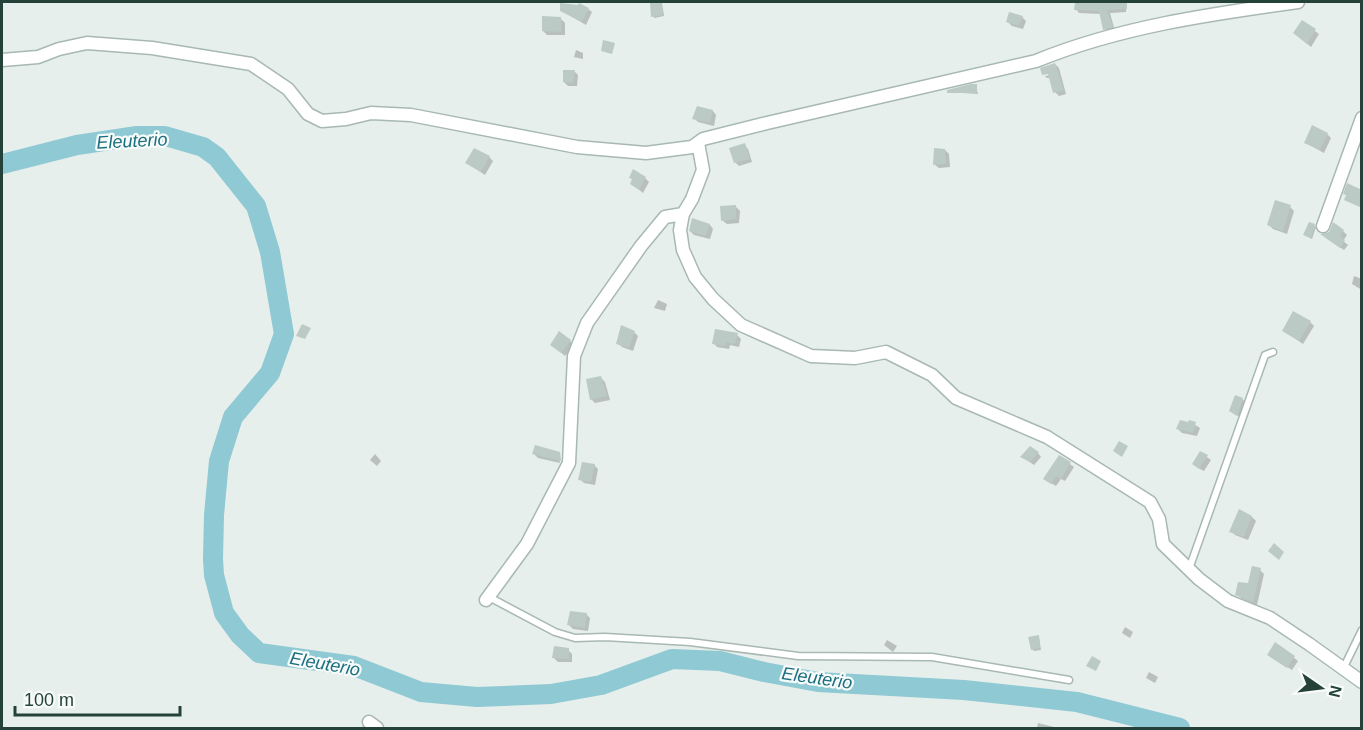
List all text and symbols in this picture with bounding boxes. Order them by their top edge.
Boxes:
water label: Eleuterio [96,129,168,153]
water label: Eleuterio [288,648,362,680]
north arrow [1291,658,1351,718]
water label: Eleuterio [780,663,854,693]
scale bar [15,679,180,717]
text: N [1325,684,1345,699]
text: 100 m [24,690,74,710]

